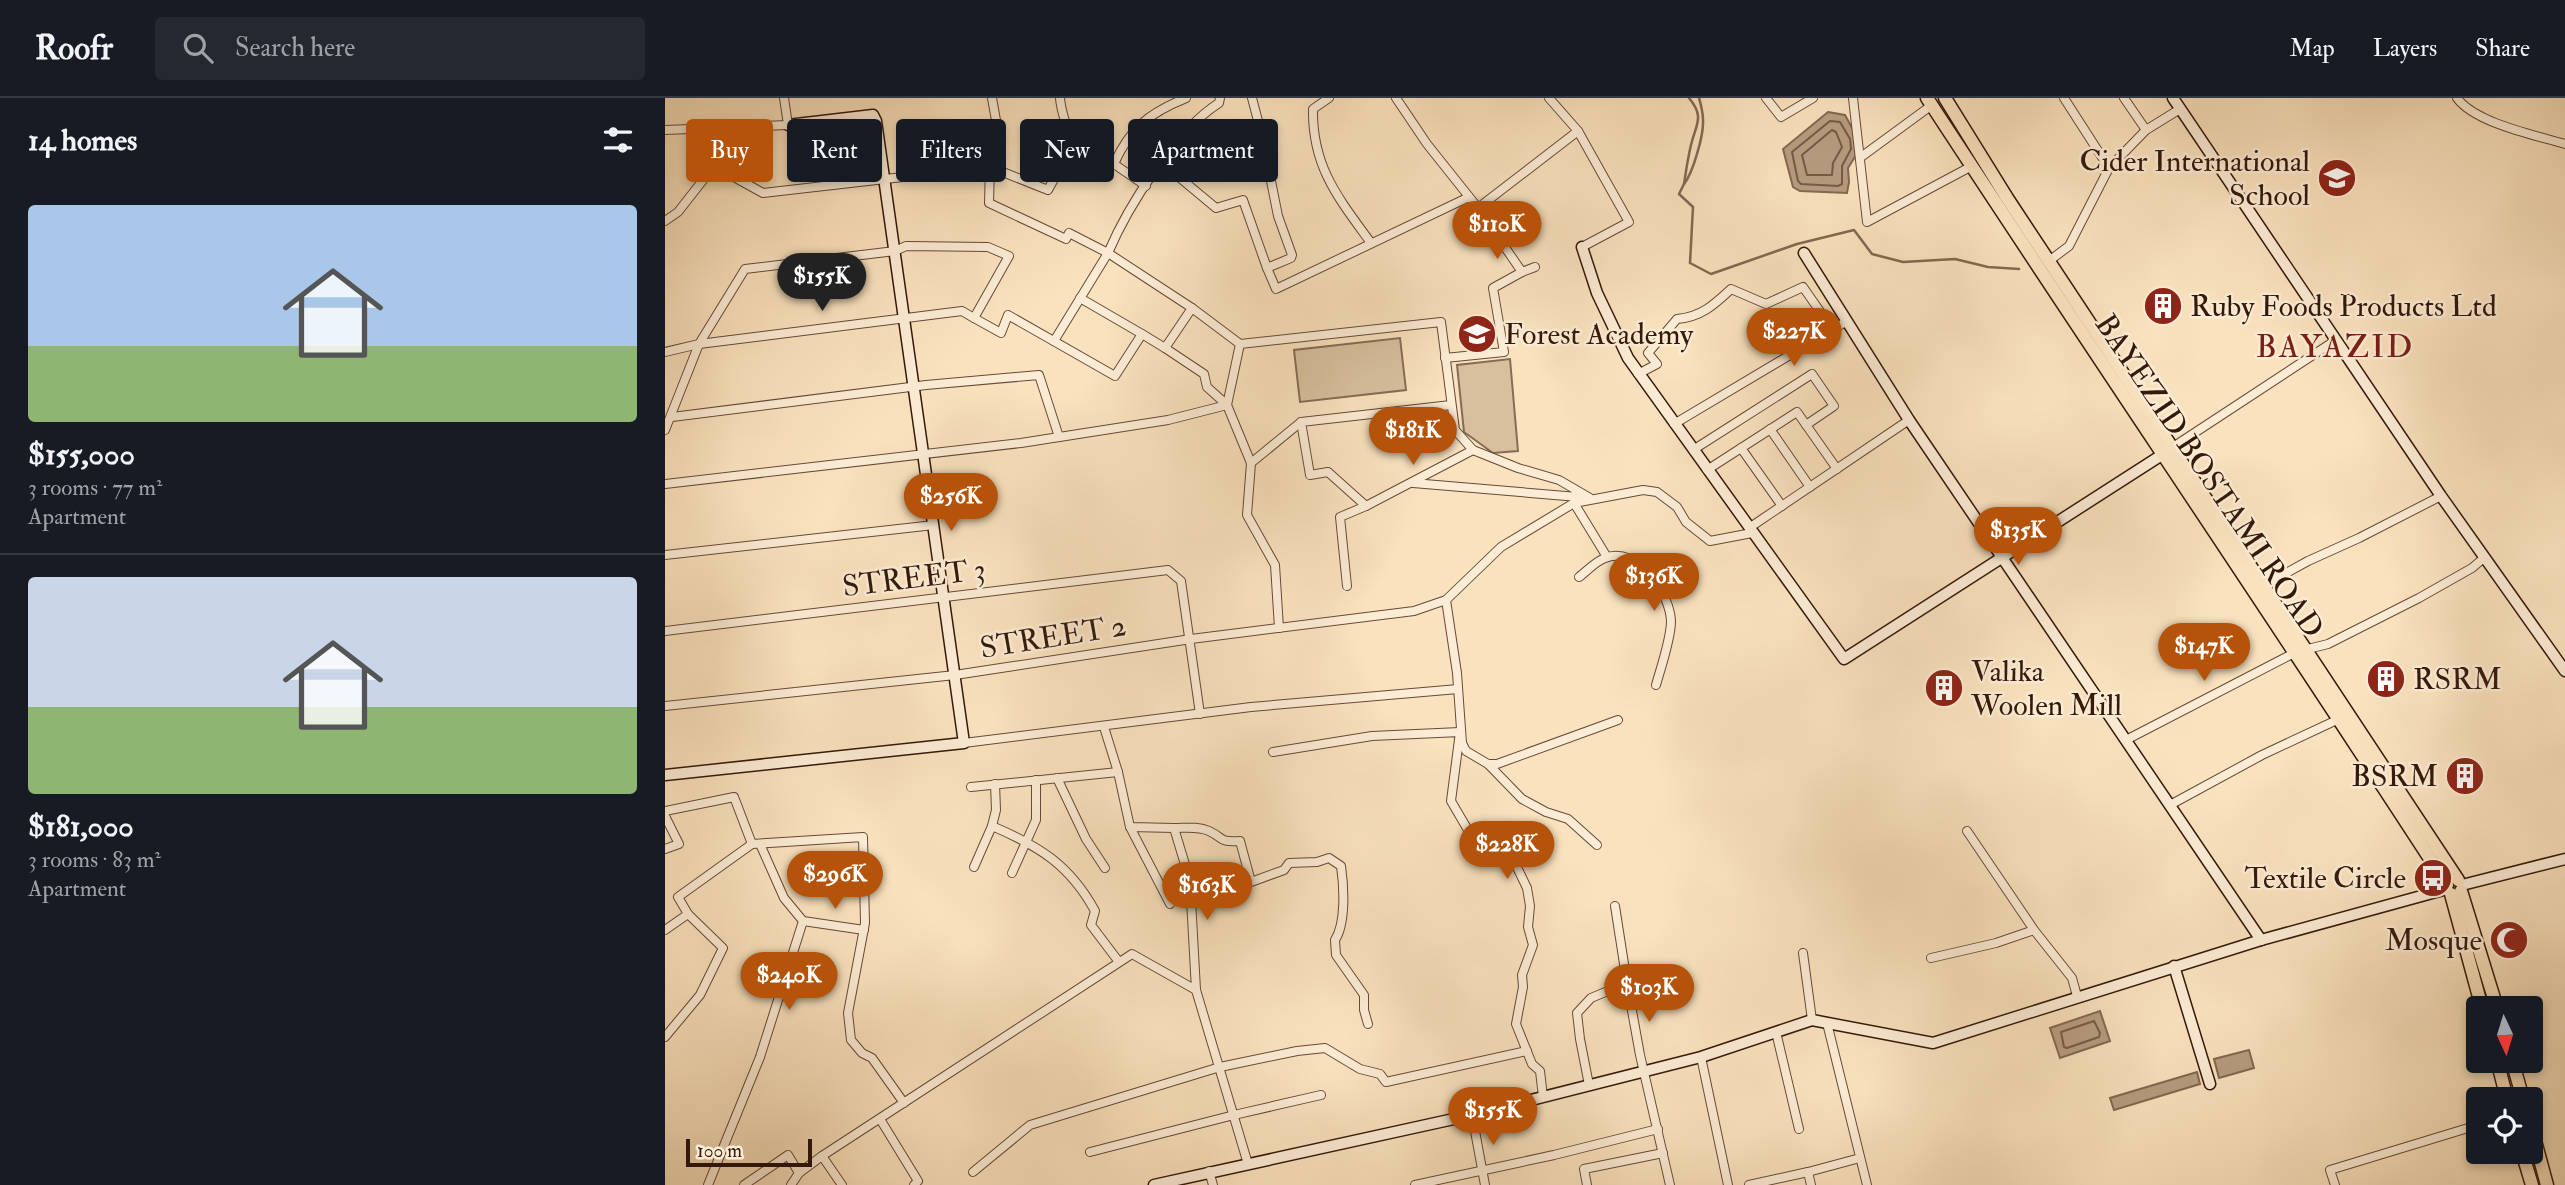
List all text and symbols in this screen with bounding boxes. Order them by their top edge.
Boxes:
search box [155,17,645,80]
text: Roofr [35,28,113,69]
icon: search [179,29,217,67]
text: Search here [235,32,355,64]
text: Map [2290,33,2335,64]
text: Layers [2373,33,2437,64]
text: Share [2475,33,2530,64]
chip: Buy [686,119,773,182]
chip: Rent [787,119,882,182]
chip: Filters [896,119,1006,182]
chip: New [1020,119,1114,182]
chip: Apartment [1128,119,1278,182]
icon: filters [599,121,637,159]
text: 14 homes [28,122,137,159]
place label: Cider International School [2079,143,2310,214]
school or university icon: Cider International School [2316,157,2358,199]
pin: $110K [1448,202,1546,261]
text: $110K [1468,209,1526,238]
icon: home [270,250,396,376]
pin: $155K [773,254,871,313]
text: $155K [793,261,851,290]
building icon: Ruby Foods Products Ltd [2142,285,2184,327]
place label: Ruby Foods Products Ltd [2190,288,2497,325]
street label: BAYEZID BOSTAMI ROAD [2087,307,2331,645]
pin: $227K [1745,308,1843,368]
school or university icon: Forest Academy [1456,313,1498,355]
place label: Forest Academy [1504,316,1694,353]
text: $227K [1763,316,1825,345]
district label: BAYAZID [2256,327,2414,367]
pin: $181K [1364,408,1462,467]
text: $181K [1385,415,1441,444]
text: $155,000 [28,436,135,473]
text: 3 rooms · 77 m² [28,473,163,502]
pin: $256K [902,474,1000,533]
text: $256K [920,481,982,510]
text: Apartment [28,502,126,531]
pin: $135K [1969,508,2067,567]
text: $135K [1990,515,2046,544]
street label: STREET 3 [840,551,988,605]
pin: $136K [1605,554,1703,613]
text: $136K [1625,561,1683,590]
street label: STREET 2 [977,607,1129,667]
icon: home [270,622,396,748]
pin: $147K [2155,624,2253,683]
text: $147K [2174,631,2234,660]
place label: Valika Woolen Mill [1970,653,2122,724]
building icon: RSRM [2365,658,2407,700]
place label: RSRM [2413,661,2502,698]
building icon: Valika Woolen Mill [1923,667,1965,709]
building icon: BSRM [2444,755,2486,797]
place label: BSRM [2351,758,2438,795]
text: $181,000 [28,808,134,845]
pin: $228K [1458,822,1556,881]
text: $228K [1475,829,1539,858]
text: 3 rooms · 83 m² [28,845,161,874]
pin: $296K [786,852,884,911]
bus stop icon: Textile Circle [2412,857,2454,899]
text: $296K [803,859,867,888]
place label: Textile Circle [2245,860,2406,897]
pin: $163K [1158,862,1256,922]
text: $163K [1178,870,1236,899]
text: Apartment [28,874,126,903]
mosque icon: Mosque [2488,919,2530,961]
place label: Mosque [2385,922,2482,959]
pin: $240K [740,953,838,1012]
text: $240K [757,960,821,989]
pin: $103K [1600,964,1698,1024]
text: $103K [1620,972,1678,1001]
north arrow [2466,996,2543,1073]
map controls [2466,996,2543,1164]
button: locate [2466,1087,2543,1164]
pin: $155K [1444,1088,1542,1147]
text: $155K [1464,1095,1522,1124]
scale bar [686,1136,812,1168]
text: 100 m [697,1139,742,1163]

